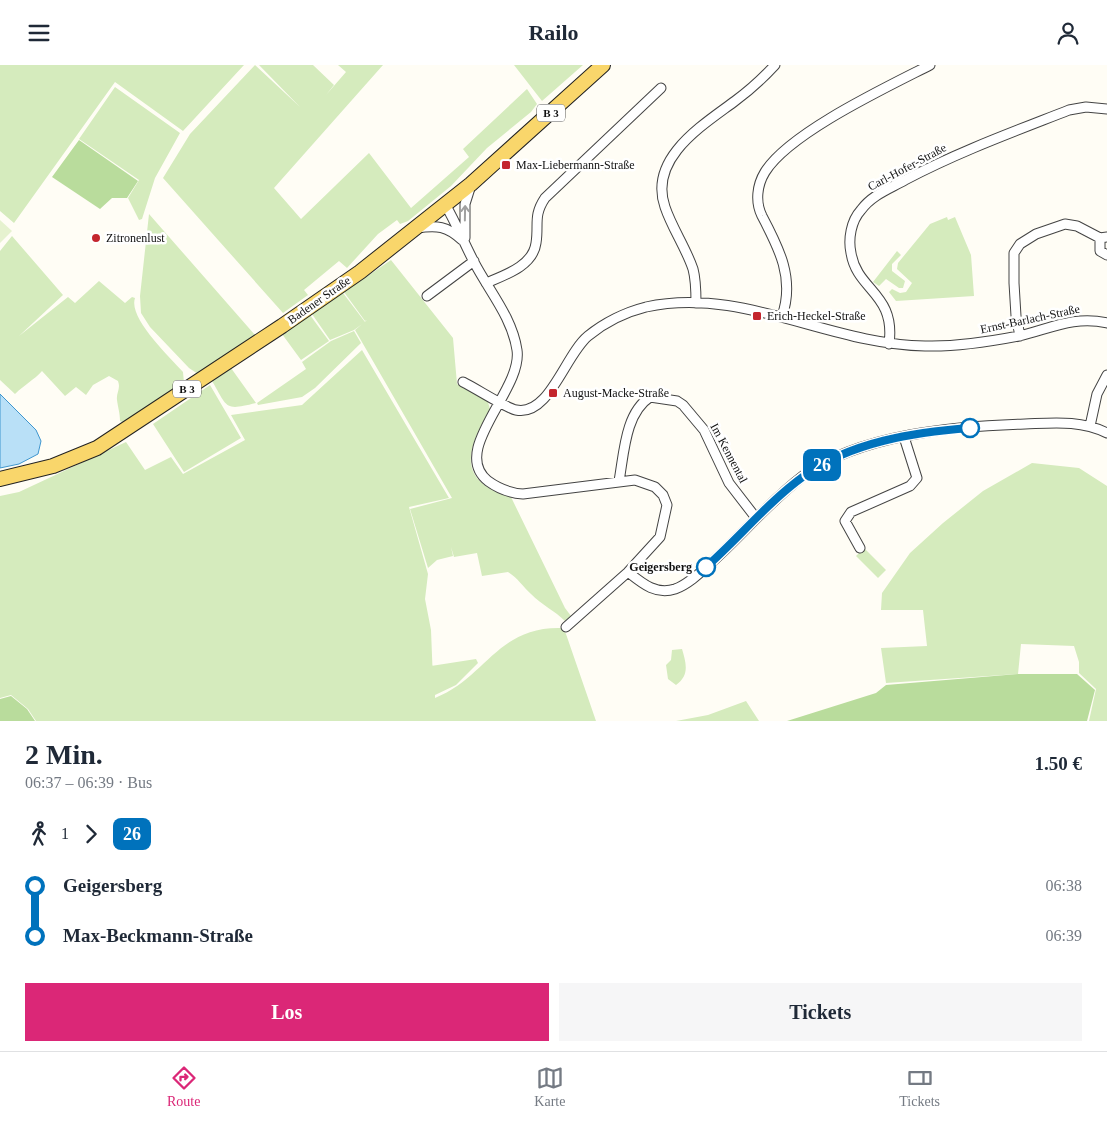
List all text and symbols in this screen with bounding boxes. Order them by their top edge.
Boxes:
icon: menu [25,19,53,47]
icon: person [1054,19,1082,47]
text: Railo [528,20,579,45]
road number: B 3 [537,105,565,121]
street label: Carl-Hofer-Straße [865,140,949,194]
place label: Max-Liebermann-Straße [516,158,635,172]
marker: Max-Liebermann-Straße [500,159,512,171]
one-way arrow [460,205,469,221]
place label: Zitronenlust [106,231,165,245]
marker: Zitronenlust [90,232,102,244]
street label: Badener Straße [285,273,353,327]
street label: Ernst-Barlach-Straße [979,302,1081,336]
place label: Erich-Heckel-Straße [767,309,866,323]
marker: Erich-Heckel-Straße [751,310,763,322]
road number: B 3 [173,381,201,397]
place label: August-Macke-Straße [563,386,669,400]
marker: August-Macke-Straße [547,387,559,399]
unlabelled marker [960,418,980,438]
street label: Im Kennental [707,421,751,486]
line badge: 26 [800,449,844,481]
text: 26 [813,455,831,475]
marker: Geigersberg [696,557,716,577]
place label: Geigersberg [629,560,692,574]
text: 2 Min. [25,739,103,770]
text: 1.50 € [1035,753,1082,774]
text: 06:37 – 06:39 · Bus [25,774,152,791]
icon: walk [25,820,53,848]
icon: forward [77,820,105,848]
text: 26 [123,824,141,844]
text: 1 [61,825,69,842]
text: Geigersberg [63,875,162,896]
text: 06:38 [1046,877,1082,894]
text: Max-Beckmann-Straße [63,925,253,946]
text: 06:39 [1046,927,1082,944]
button: Los [25,983,549,1041]
button: Tickets [559,983,1082,1041]
tab: Route [167,1064,200,1110]
tab: Karte [534,1064,565,1110]
tab: Tickets [899,1064,940,1110]

